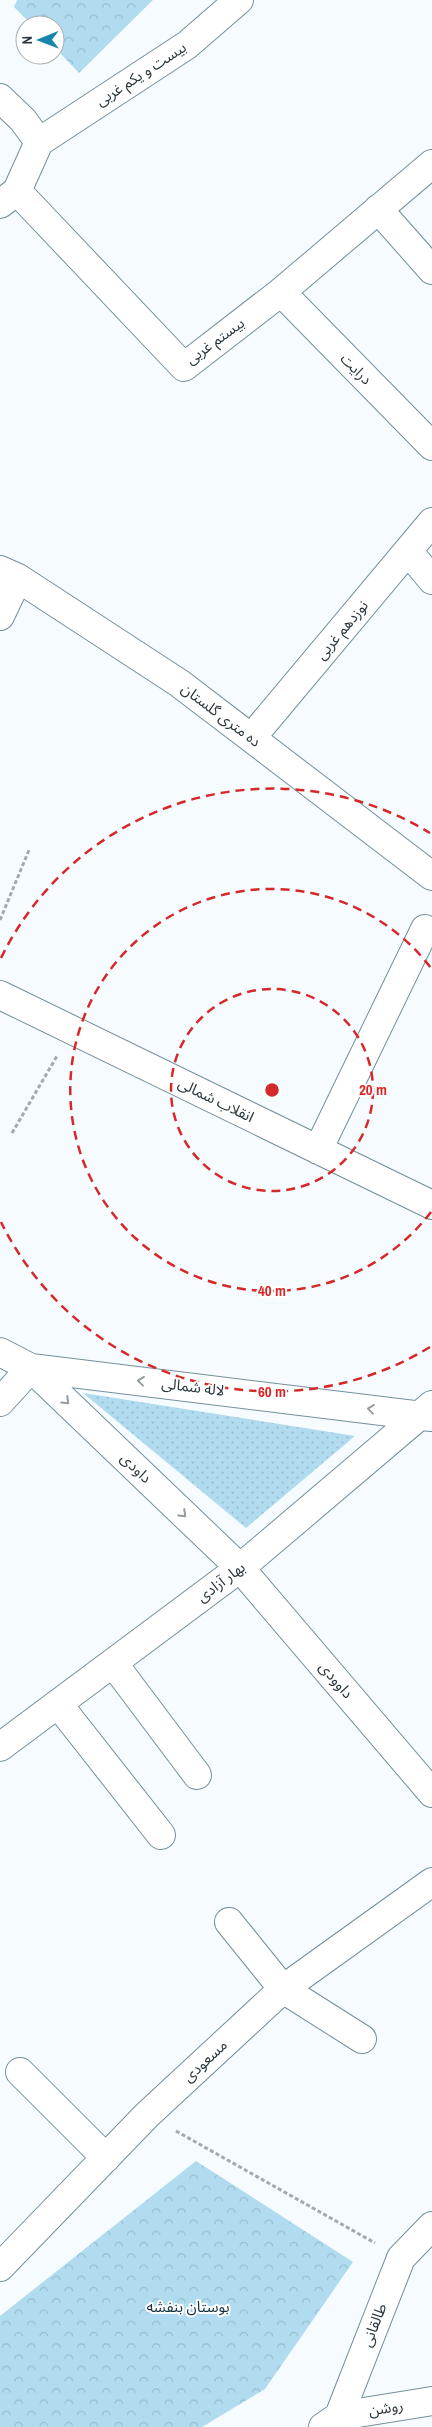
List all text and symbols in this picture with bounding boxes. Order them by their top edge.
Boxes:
north arrow [15,15,65,65]
text: N [18,36,36,45]
street label: بیست و یکم غربی [91,36,191,112]
street label: بیستم غربی [181,312,249,370]
street label: درایت [336,348,377,389]
street label: نوزدهم غربی [310,595,374,665]
street label: ده متری گلستان [177,678,265,751]
street label: انقلاب شمالی [175,1072,258,1127]
text: 20 m [359,1079,387,1100]
centre of rings [263,1081,281,1099]
text: 40 m [258,1280,286,1301]
street label: لاله شمالی [160,1372,226,1401]
one-way arrow [136,1376,144,1387]
text: 60 m [258,1381,286,1402]
one-way arrow [61,1395,70,1404]
one-way arrow [367,1404,375,1415]
street label: داودی [116,1448,157,1488]
one-way arrow [178,1508,187,1517]
street label: بهار آزادی [192,1556,249,1607]
street label: داوودی [314,1657,358,1703]
street label: مسعودی [178,2035,232,2087]
park label: بوستان بنفشه [146,2296,230,2317]
street label: طالقانی [356,2300,391,2350]
street label: روشن [367,2394,405,2421]

